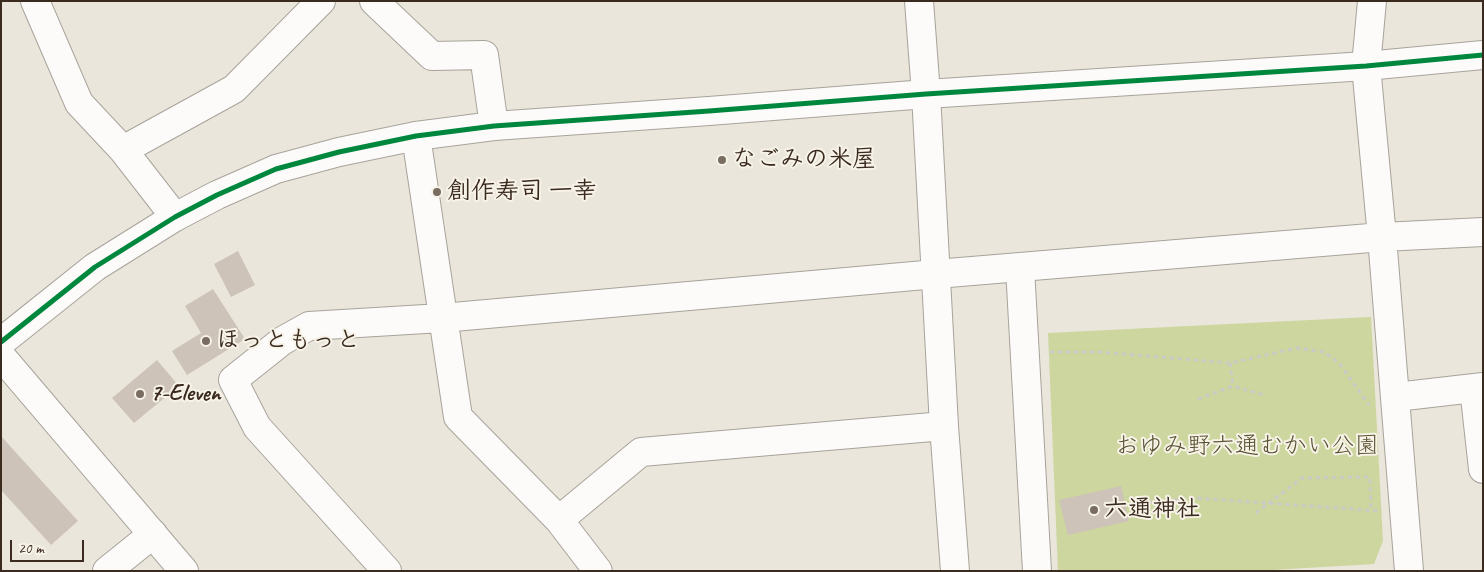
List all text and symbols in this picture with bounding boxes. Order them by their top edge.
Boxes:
place label: なごみの米屋 [732,146,876,174]
marker: なごみの米屋 [716,154,728,166]
place label: 創作寿司 一幸 [447,178,597,206]
marker: 創作寿司 一幸 [431,186,443,198]
place label: ほっともっと [216,327,360,355]
marker: ほっともっと [200,335,212,347]
place label: 7-Eleven [150,380,221,408]
marker: 7-Eleven [134,388,146,400]
park label: おゆみ野六通むかい公園 [1115,433,1379,461]
place label: 六通神社 [1104,496,1200,524]
marker: 六通神社 [1088,504,1100,516]
scale bar [12,530,86,562]
text: 20 m [18,539,44,558]

